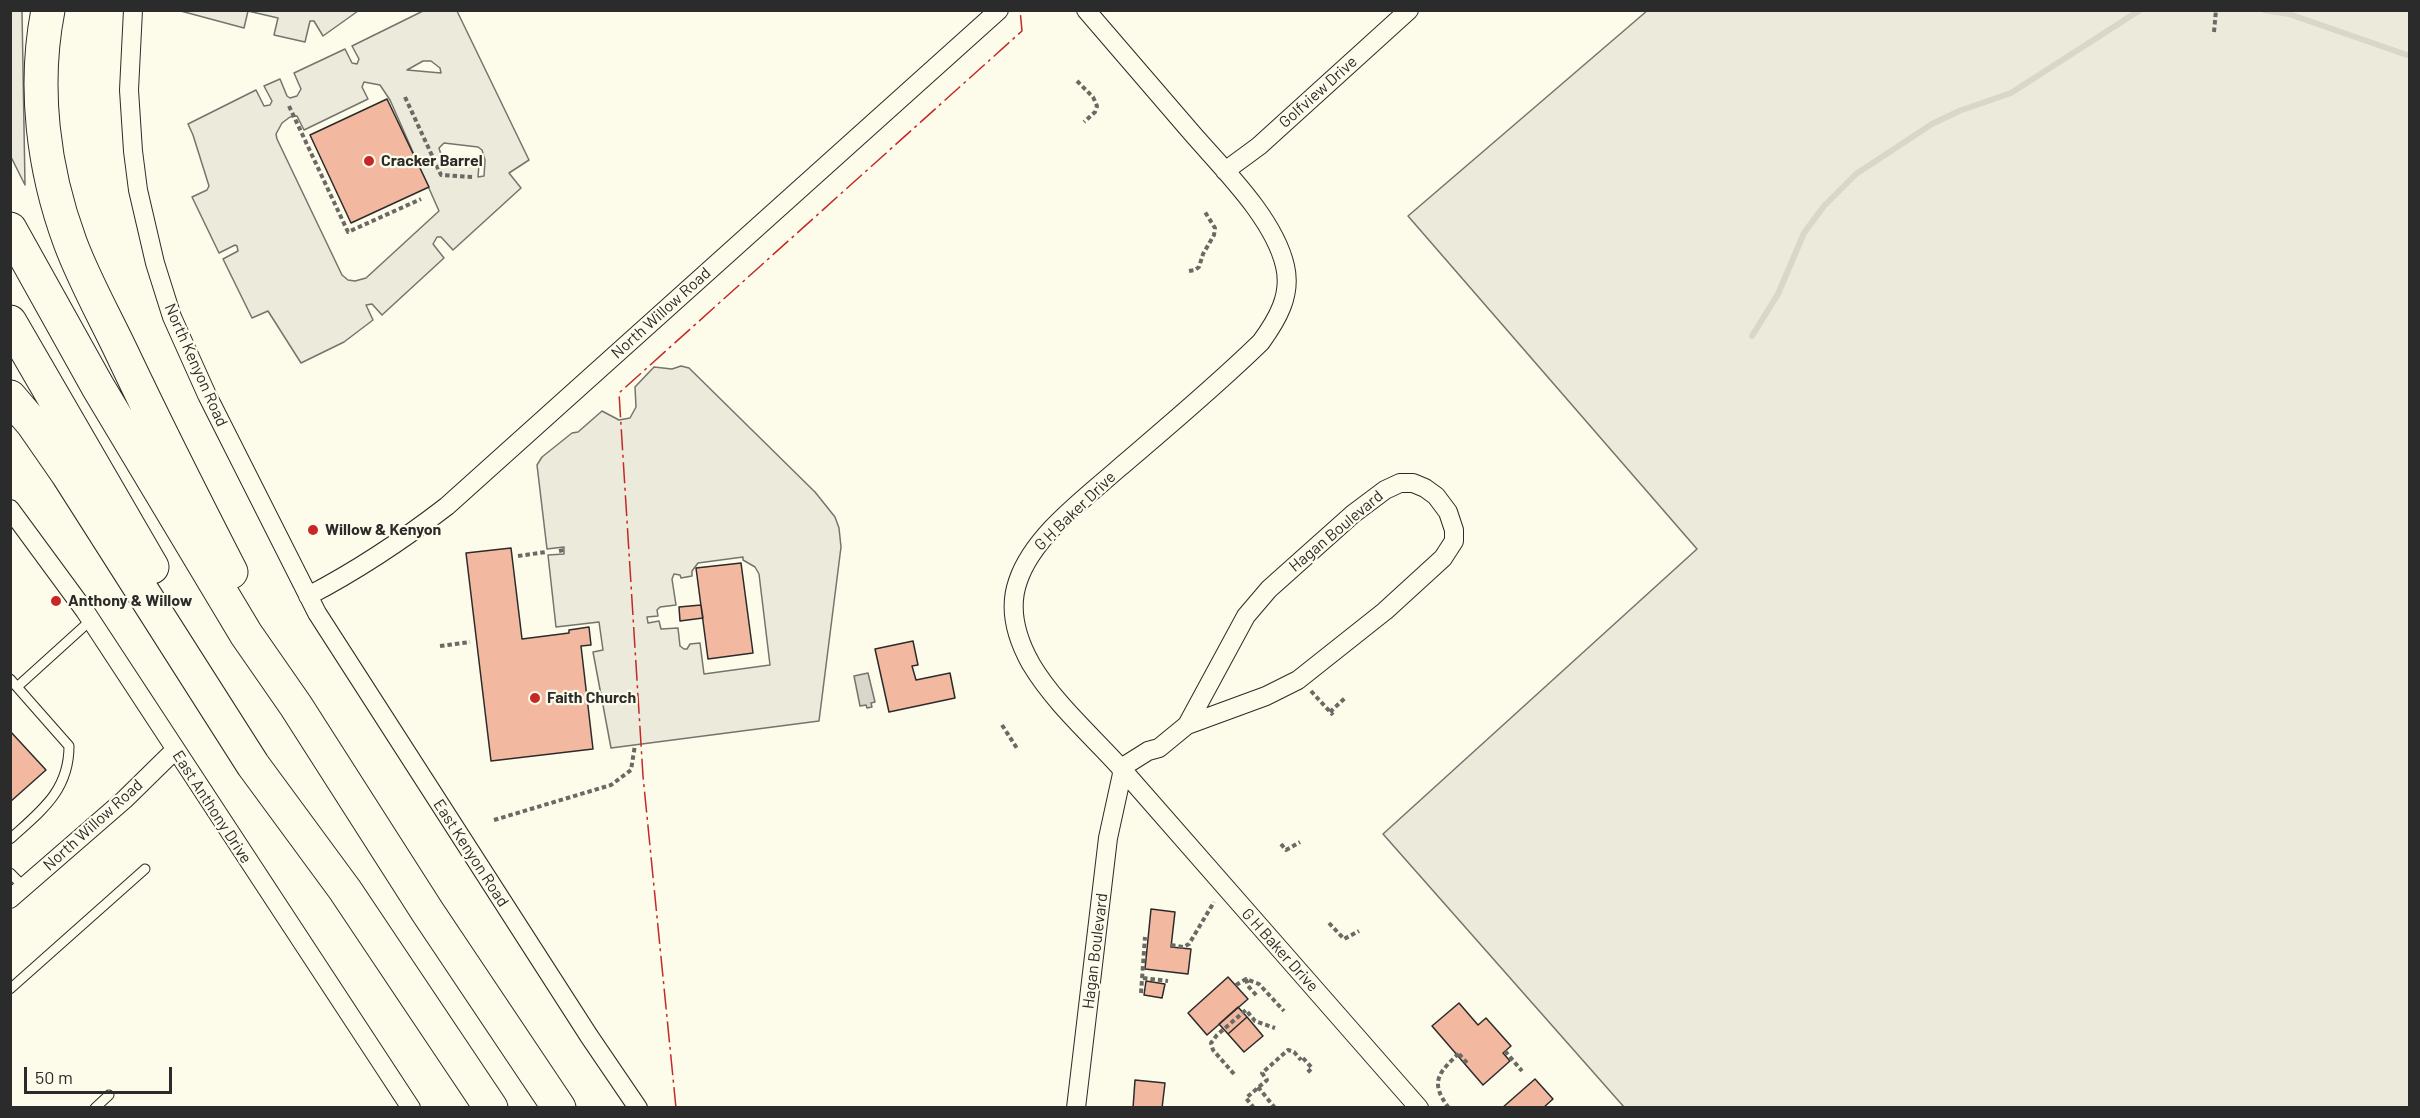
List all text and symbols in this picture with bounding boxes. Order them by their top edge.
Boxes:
street label: Golfview Drive [1275,52,1361,132]
place label: Cracker Barrel [381,151,483,171]
marker: Cracker Barrel [362,154,376,168]
street label: North Willow Road [607,263,715,363]
street label: North Kenyon Road [160,300,232,430]
street label: G H Baker Drive [1030,467,1120,555]
street label: Hagan Boulevard [1285,486,1387,576]
place label: Willow & Kenyon [325,520,441,540]
marker: Willow & Kenyon [306,523,320,537]
place label: Anthony & Willow [68,591,192,611]
marker: Anthony & Willow [49,594,63,608]
place label: Faith Church [547,688,636,708]
marker: Faith Church [528,691,542,705]
street label: East Anthony Drive [168,747,256,867]
street label: North Willow Road [39,775,147,875]
street label: East Kenyon Road [429,796,513,910]
street label: Hagan Boulevard [1078,892,1112,1010]
street label: G H Baker Drive [1238,904,1322,996]
scale bar [27,1055,176,1093]
text: 50 m [35,1066,73,1088]

